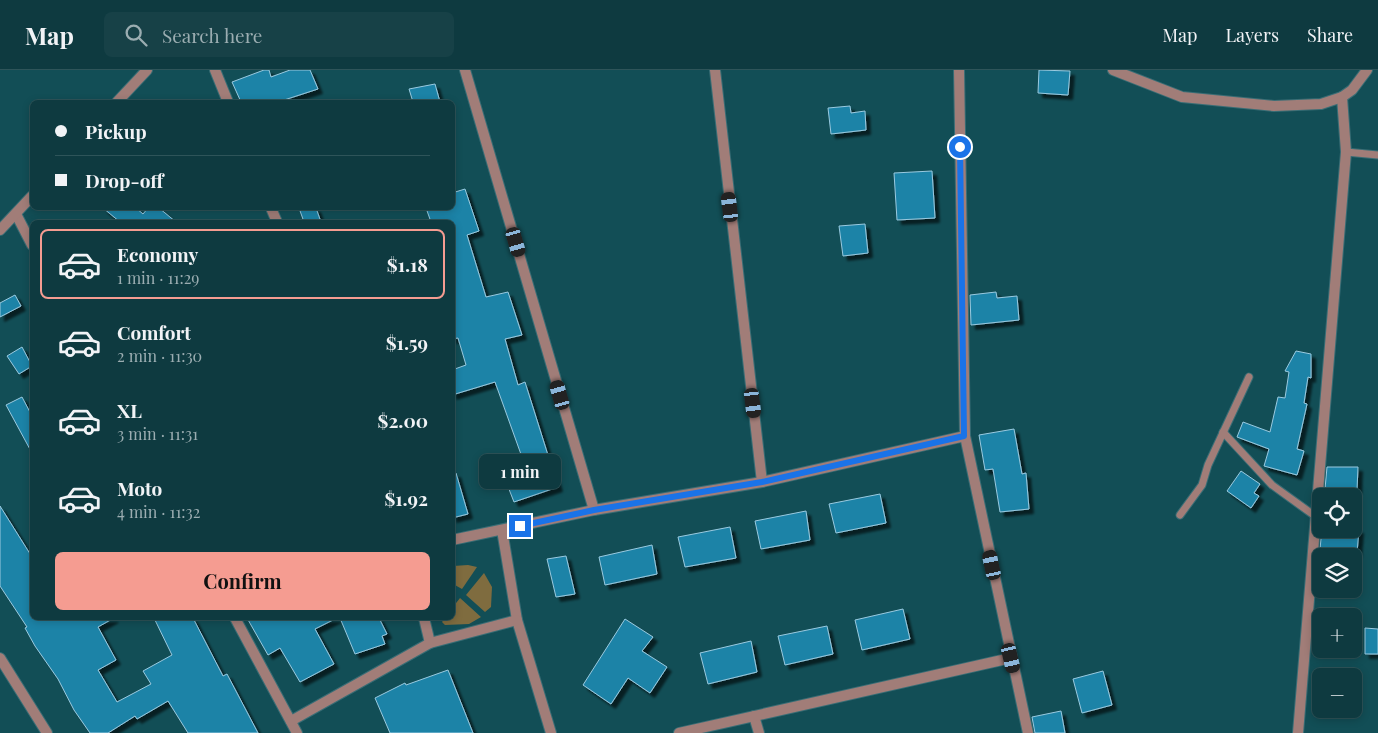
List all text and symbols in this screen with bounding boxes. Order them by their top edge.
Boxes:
search box [104,12,454,57]
text: Map [25,19,74,51]
icon: search [122,21,150,49]
text: Search here [162,22,262,48]
text: Map [1162,23,1197,47]
text: Layers [1225,23,1279,47]
text: Share [1307,23,1353,47]
text: Pickup [85,118,147,144]
route start [949,136,971,158]
text: Drop-off [85,167,163,193]
car [720,191,739,223]
car [504,226,527,258]
text: Economy [117,241,198,267]
icon: car [57,242,102,287]
text: $1.18 [387,251,428,277]
text: 1 min · 11:29 [117,267,199,288]
text: Comfort [117,319,191,345]
icon: car [57,320,102,365]
text: $1.59 [386,329,428,355]
text: 2 min · 11:30 [117,345,202,366]
car [548,379,571,411]
car [743,387,762,419]
text: XL [117,397,142,423]
icon: car [57,398,102,443]
text: $2.00 [378,407,428,433]
text: 3 min · 11:31 [117,423,198,444]
callout: 1 min [479,454,561,488]
text: 1 min [500,461,540,482]
text: Moto [117,475,162,501]
icon: car [57,476,102,521]
text: $1.92 [384,485,428,511]
map controls [1312,488,1362,718]
button: locate [1312,488,1362,538]
text: 4 min · 11:32 [117,501,201,522]
route end [509,515,531,537]
button: layers [1312,548,1362,598]
car [981,549,1002,581]
button: Confirm [55,552,430,610]
button: + [1312,608,1362,658]
car [1000,642,1021,674]
button: − [1312,668,1362,718]

